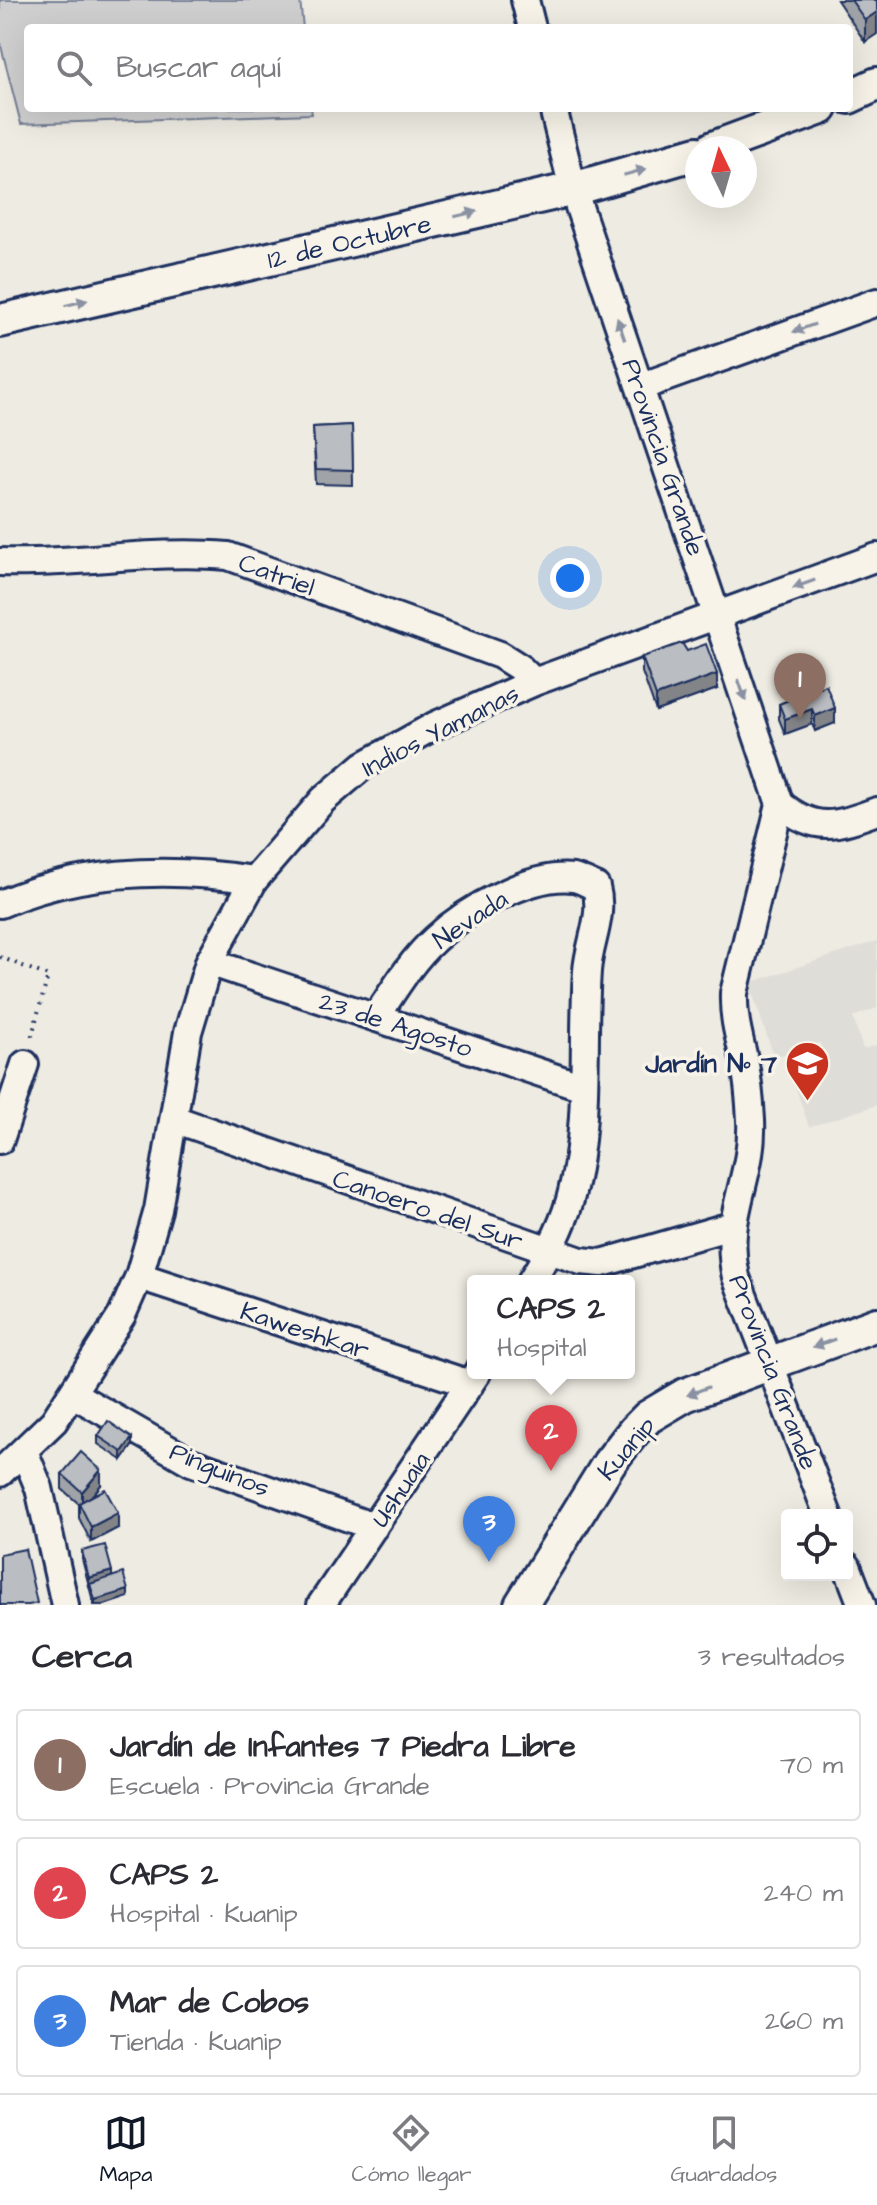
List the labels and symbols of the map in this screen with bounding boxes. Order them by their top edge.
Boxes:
north arrow [685,136,757,208]
one-way arrow [624,165,648,178]
street label: 12 de Octubre [264,206,435,278]
one-way arrow [454,207,479,220]
one-way arrow [64,296,89,309]
one-way arrow [614,317,626,341]
one-way arrow [792,322,816,335]
street label: Provincia Grande [613,354,714,561]
street label: Catriel [234,545,320,605]
your location [550,558,590,598]
one-way arrow [792,578,816,591]
pin: 1 [774,653,826,719]
street label: Indios Yamanas [356,676,525,786]
one-way arrow [736,678,748,702]
street label: Nevada [426,882,515,958]
street label: 23 de Agosto [314,983,477,1069]
school or university icon: Jardín Nº 7 [784,1039,832,1102]
place label: Jardín Nº 7 [644,1046,777,1082]
street label: Canoero del Sur [328,1161,528,1259]
street label: Provincia Grande [719,1270,827,1475]
street label: Kaweshkar [236,1293,374,1369]
one-way arrow [812,1338,836,1350]
one-way arrow [686,1385,710,1398]
pin: 2 [525,1405,577,1471]
street label: Kuanip [589,1409,664,1488]
street label: Pinguinos [164,1434,275,1508]
street label: Ushuaia [362,1445,439,1534]
pin: 3 [463,1496,515,1562]

